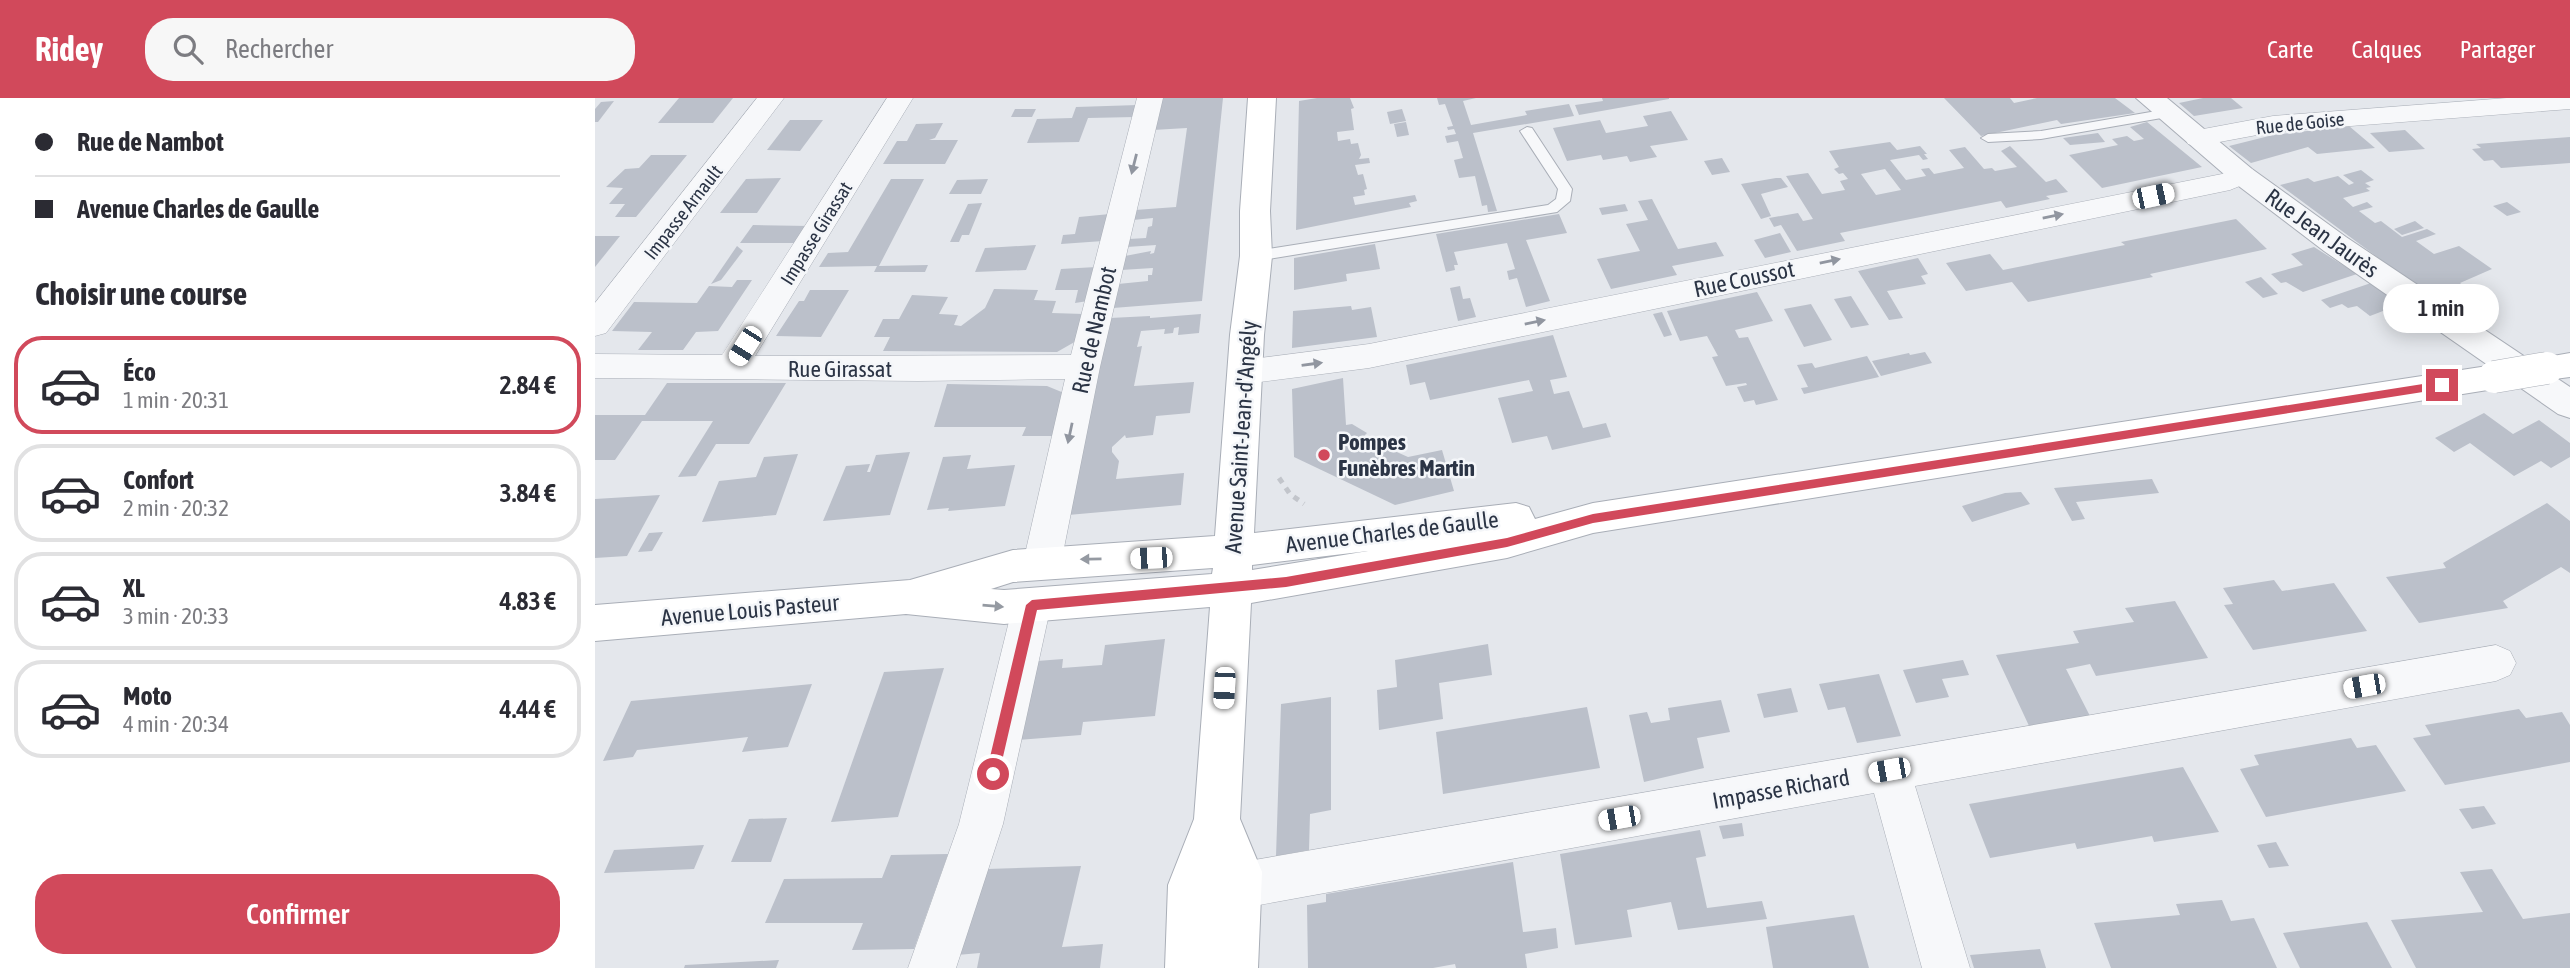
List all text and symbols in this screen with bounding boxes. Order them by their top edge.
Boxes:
search box [145,18,635,81]
text: Ridey [35,30,103,68]
icon: search [169,30,207,68]
text: Rechercher [225,34,333,64]
text: Carte [2267,36,2313,63]
text: Calques [2351,36,2422,63]
text: Partager [2460,36,2535,63]
street label: Rue de Goise [2255,107,2345,139]
text: Rue de Nambot [77,127,224,157]
one-way arrow [1128,153,1139,175]
street label: Impasse Arnault [639,160,727,264]
street label: Impasse Girassat [776,177,856,289]
car [2131,181,2176,211]
street label: Rue Jean Jaurès [2260,183,2384,283]
text: Avenue Charles de Gaulle [77,194,319,224]
one-way arrow [2042,211,2064,222]
street label: Rue Coussot [1691,256,1797,302]
one-way arrow [1819,256,1841,267]
street label: Rue de Nambot [1067,264,1121,396]
text: Choisir une course [35,275,247,312]
callout: 1 min [2384,284,2500,332]
text: 1 min [2418,295,2464,321]
one-way arrow [1524,316,1546,327]
street label: Avenue Saint-Jean-d'Angély [1220,320,1262,554]
car [725,323,766,369]
icon: car [39,354,102,417]
street label: Rue Girassat [788,356,892,382]
text: Éco [123,357,156,387]
one-way arrow [1301,359,1323,370]
route end [2426,369,2458,401]
text: 2.84 € [499,370,556,400]
text: 1 min · 20:31 [123,387,229,413]
one-way arrow [1064,422,1075,444]
place label: Pompes Funèbres Martin [1338,429,1475,481]
marker: Pompes Funèbres Martin [1316,447,1332,463]
icon: car [39,462,102,525]
text: Confort [123,465,194,495]
text: 3.84 € [499,478,556,508]
text: 2 min · 20:32 [123,495,229,521]
street label: Avenue Charles de Gaulle [1284,506,1500,558]
car [1130,547,1173,569]
one-way arrow [1080,554,1102,565]
icon: car [39,570,102,633]
text: XL [123,573,145,603]
text: 4.83 € [499,586,556,616]
street label: Avenue Louis Pasteur [660,589,841,631]
one-way arrow [983,601,1005,612]
text: 3 min · 20:33 [123,603,229,629]
car [1213,666,1236,710]
car [2342,672,2387,700]
icon: car [39,678,102,741]
text: Moto [123,681,172,711]
text: 4.44 € [499,694,556,724]
text: 4 min · 20:34 [123,711,229,737]
car [1867,756,1912,784]
route start [977,758,1009,790]
street label: Impasse Richard [1710,764,1852,814]
car [1597,804,1642,832]
button: Confirmer [35,874,560,954]

